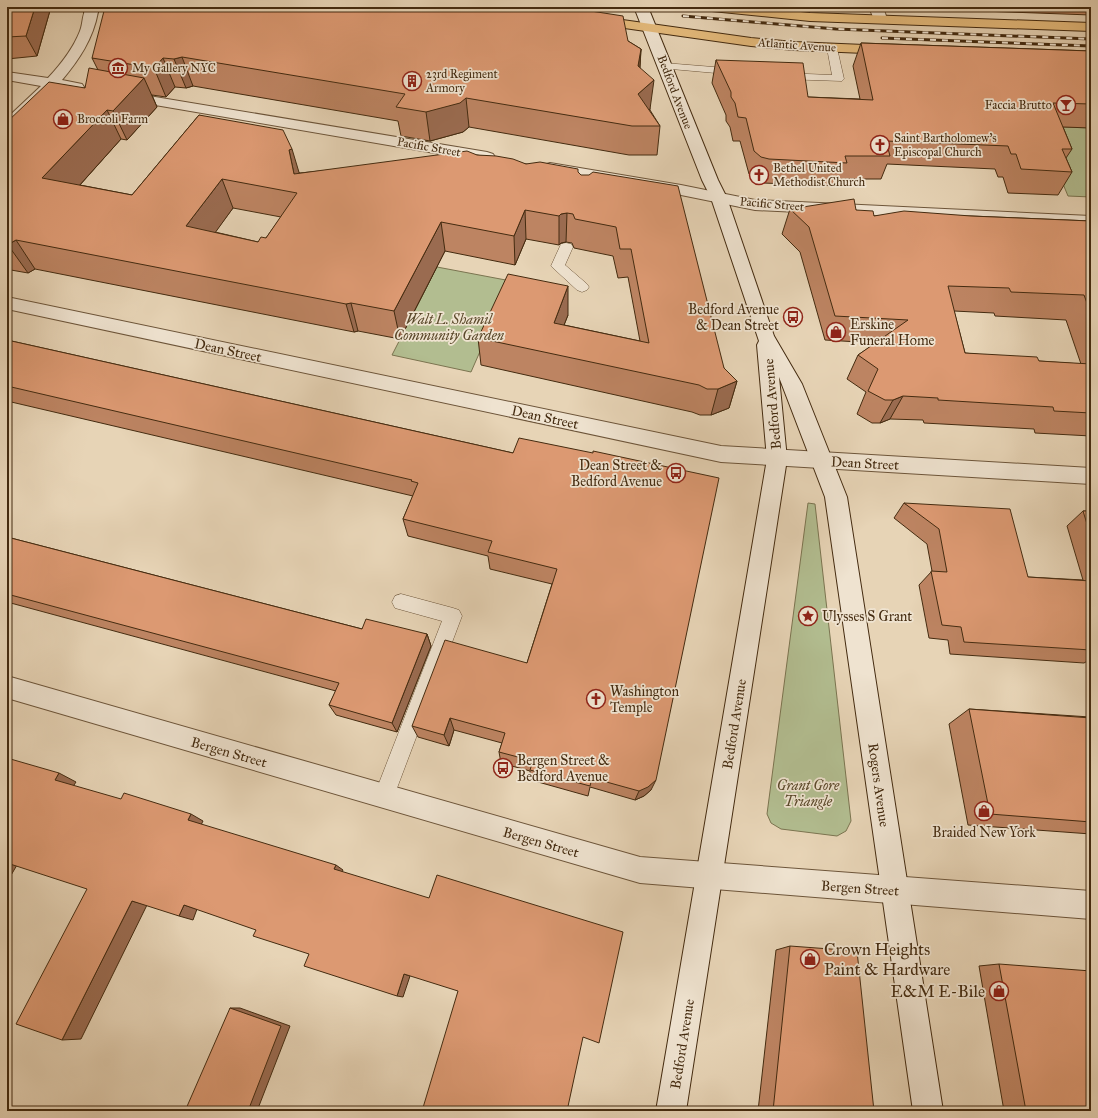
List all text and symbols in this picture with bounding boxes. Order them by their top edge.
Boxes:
street label: Atlantic Avenue [757,35,836,55]
street label: Bedford Avenue [654,53,696,131]
museum icon: My Gallery NYC [107,57,129,79]
place label: My Gallery NYC [132,61,216,75]
place label: 23rd Regiment Armory [425,67,499,95]
building icon: 23rd Regiment Armory [401,70,423,92]
bar icon: Faccia Brutto [1055,94,1077,116]
place label: Faccia Brutto [985,98,1052,112]
shop icon: Broccoli Farm [52,108,74,130]
place label: Broccoli Farm [77,112,148,126]
place label: Saint Bartholomew's Episcopal Church [894,131,997,159]
church icon: Saint Bartholomew's Episcopal Church [869,134,891,156]
street label: Pacific Street [396,135,463,160]
place label: Bethel United Methodist Church [773,161,865,189]
church icon: Bethel United Methodist Church [748,164,770,186]
street label: Pacific Street [739,194,805,214]
place label: Bedford Avenue & Dean Street [688,301,779,334]
bus stop icon: Bedford Avenue & Dean Street [782,306,804,328]
park label: Walt L. Shamil Community Garden [394,311,505,344]
place label: Erskine Funeral Home [850,316,935,349]
shop icon: Erskine Funeral Home [825,321,847,343]
street label: Dean Street [193,335,263,366]
street label: Bedford Avenue [760,358,785,450]
street label: Dean Street [510,402,580,433]
street label: Dean Street [830,453,899,474]
place label: Dean Street & Bedford Avenue [571,457,662,490]
bus stop icon: Dean Street & Bedford Avenue [665,462,687,484]
place icon: Ulysses S Grant [797,605,819,627]
place label: Ulysses S Grant [822,608,912,625]
street label: Bedford Avenue [719,678,750,770]
place label: Washington Temple [610,683,679,716]
church icon: Washington Temple [585,688,607,710]
street label: Bergen Street [189,734,269,771]
street label: Rogers Avenue [864,742,893,828]
place label: Bergen Street & Bedford Avenue [517,752,610,785]
bus stop icon: Bergen Street & Bedford Avenue [492,757,514,779]
park label: Grant Gore Triangle [777,777,840,810]
shop icon: Braided New York [973,800,995,822]
street label: Bergen Street [501,824,581,861]
place label: Braided New York [932,824,1036,841]
street label: Bergen Street [820,877,900,900]
place label: Crown Heights Paint & Hardware [824,939,950,980]
shop icon: Crown Heights Paint & Hardware [799,948,821,970]
shop icon: E&M E-Bile [988,980,1010,1002]
place label: E&M E-Bile [891,981,985,1002]
street label: Bedford Avenue [667,998,698,1090]

